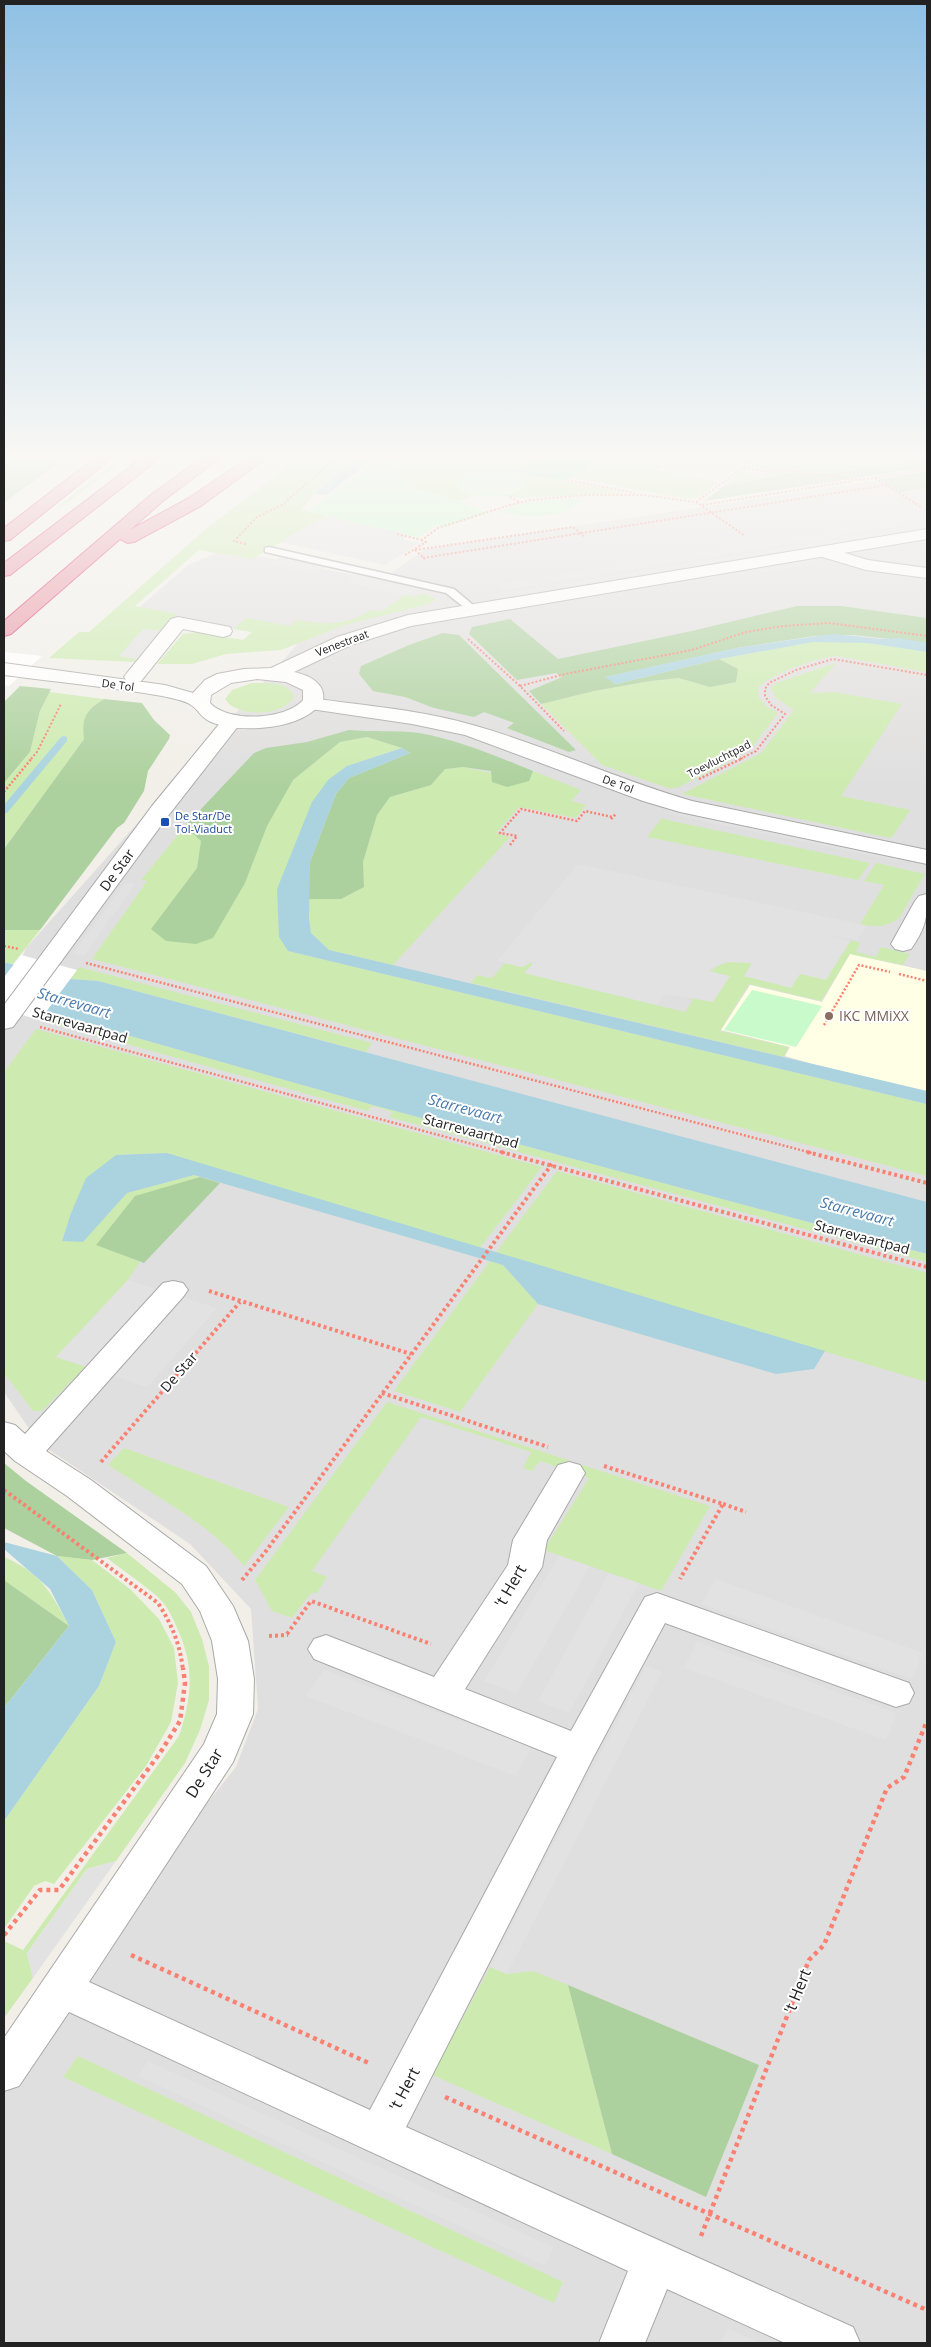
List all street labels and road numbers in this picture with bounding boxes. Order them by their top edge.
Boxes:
street label: Venestraat [313,626,370,659]
street label: De Tol [101,675,135,694]
street label: Toevluchtpad [684,736,753,781]
street label: De Tol [600,771,636,796]
street label: De Star [95,845,138,895]
street label: Starrevaartpad [30,1002,130,1047]
street label: Starrevaartpad [421,1109,521,1152]
street label: Starrevaartpad [812,1215,912,1258]
street label: De Star [156,1347,202,1396]
street label: 't Hert [489,1560,531,1612]
street label: De Star [180,1744,228,1802]
street label: 't Hert [778,1965,816,2017]
street label: 't Hert [383,2063,425,2115]

